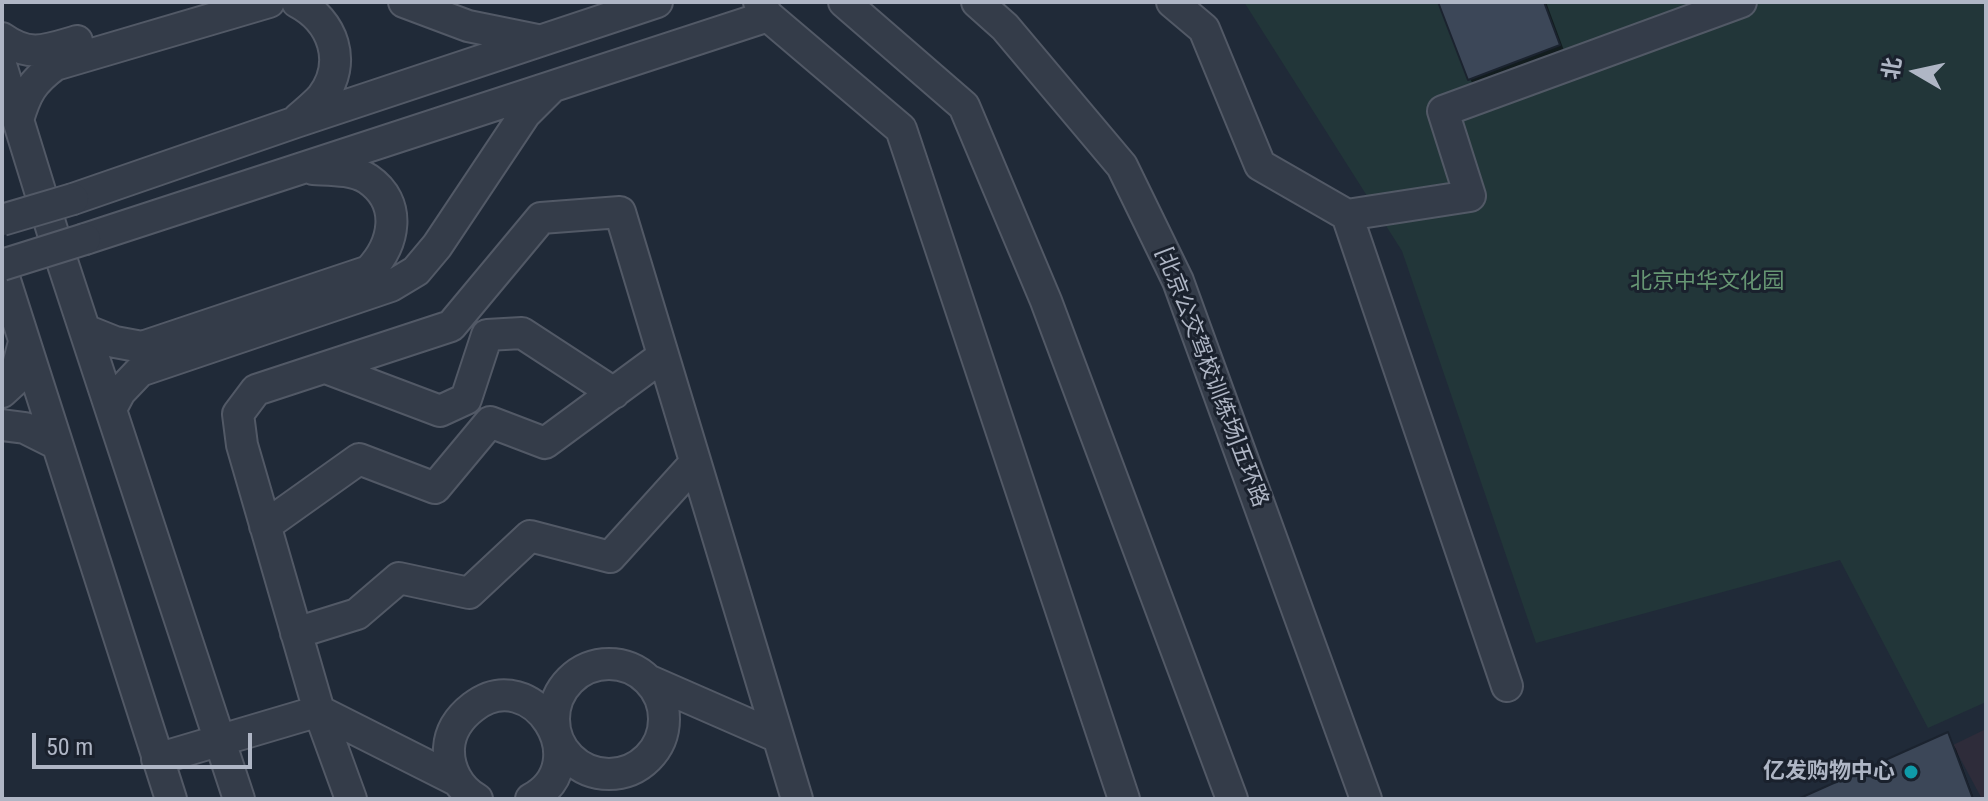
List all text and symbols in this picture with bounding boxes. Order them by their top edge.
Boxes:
north arrow [1876,32,1956,112]
text: 北 [1878,55,1906,81]
street label: [北京公交驾校训练场]五环路 [1149,245,1273,511]
park label: 北京中华文化园 [1630,269,1784,295]
scale bar [36,717,256,767]
text: 50 m [46,733,93,761]
place label: 亿发购物中心 [1763,759,1895,785]
marker: 亿发购物中心 [1902,763,1920,781]

